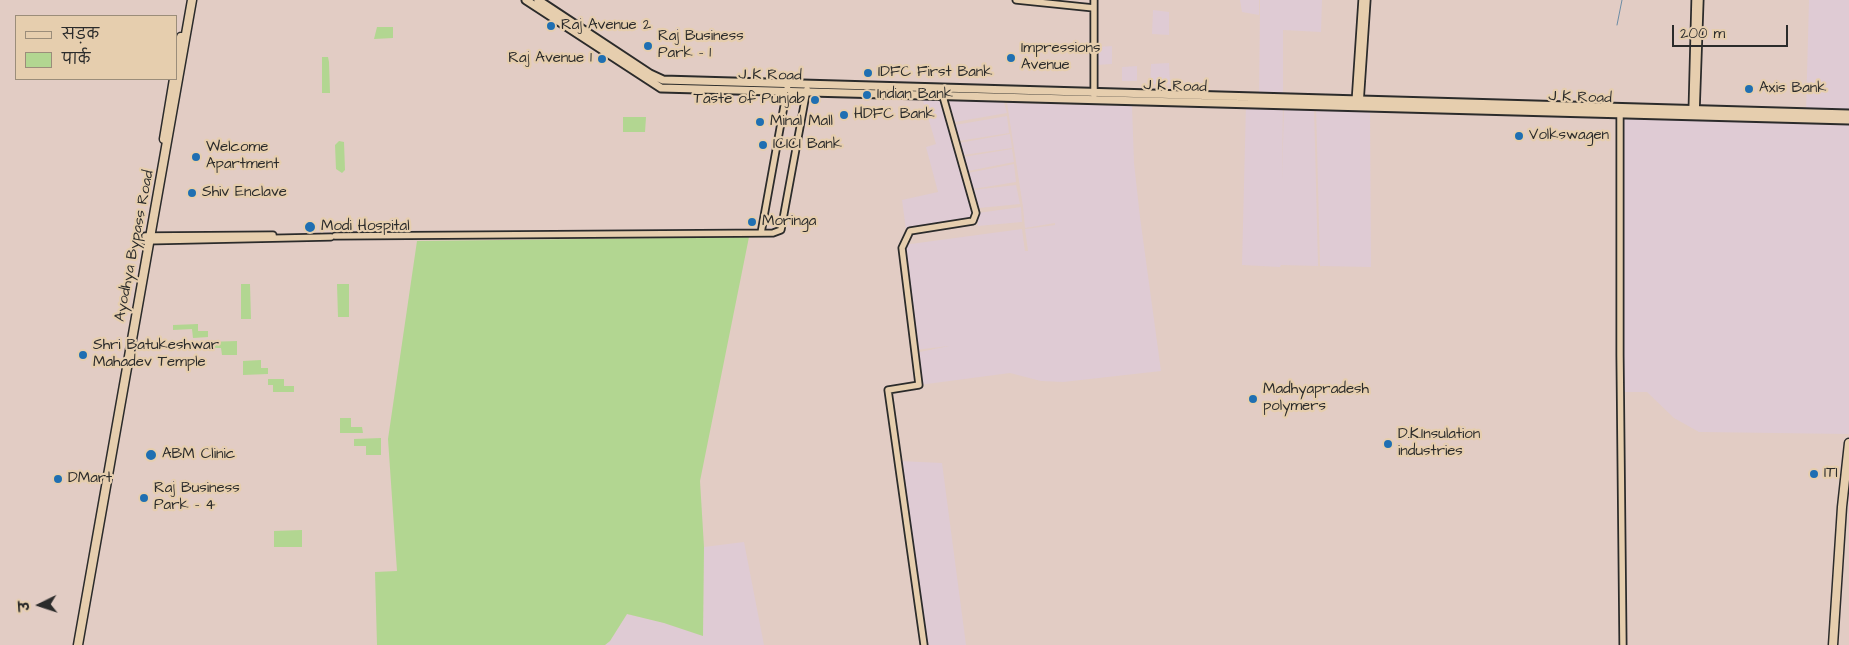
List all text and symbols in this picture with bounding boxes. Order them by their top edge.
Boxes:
legend [15,15,178,80]
scale bar [1674,15,1790,47]
place label: Raj Avenue 2 [561,17,651,35]
marker: Raj Avenue 2 [545,20,557,32]
text: 200 m [1680,23,1725,44]
text: सड़क [62,24,99,45]
place label: Raj Business Park - 1 [658,28,744,63]
marker: Raj Business Park - 1 [642,40,654,52]
place label: Impressions Avenue [1021,40,1100,75]
text: पार्क [62,49,90,70]
place label: Raj Avenue 1 [508,50,592,68]
marker: Impressions Avenue [1005,52,1017,64]
marker: Raj Avenue 1 [596,53,608,65]
place label: IDFC First Bank [878,64,993,82]
street label: J K Road [738,66,802,86]
marker: IDFC First Bank [862,67,874,79]
street label: J K Road [1143,77,1207,97]
place label: Axis Bank [1759,80,1826,98]
marker: Axis Bank [1743,83,1755,95]
place label: Indian Bank [877,86,953,104]
street label: J K Road [1548,88,1612,108]
marker: Indian Bank [861,89,873,101]
place label: Taste of Punjab [694,91,805,109]
marker: Taste of Punjab [809,94,821,106]
place label: HDFC Bank [854,106,935,124]
marker: HDFC Bank [838,109,850,121]
place label: Minal Mall [770,113,833,131]
marker: Minal Mall [754,116,766,128]
place label: Volkswagen [1529,127,1609,145]
marker: Volkswagen [1513,130,1525,142]
place label: ICICI Bank [773,136,842,154]
place label: Welcome Apartment [206,139,279,174]
marker: ICICI Bank [757,139,769,151]
marker: Welcome Apartment [190,151,202,163]
street label: Ayodhya Bypass Road [112,169,158,323]
place label: Shiv Enclave [202,184,287,202]
marker: Shiv Enclave [186,187,198,199]
place label: Moringa [762,213,816,231]
marker: Moringa [746,216,758,228]
place label: Modi Hospital [321,218,410,236]
marker: Modi Hospital [303,220,317,234]
place label: Shri Batukeshwar Mahadev Temple [93,337,219,372]
marker: Shri Batukeshwar Mahadev Temple [77,349,89,361]
place label: Madhyapradesh polymers [1263,381,1369,416]
marker: Madhyapradesh polymers [1247,393,1259,405]
place label: D.K.Insulation industries [1398,426,1480,461]
marker: D.K.Insulation industries [1382,438,1394,450]
place label: ABM Clinic [162,446,235,464]
marker: ABM Clinic [144,448,158,462]
place label: ITI [1824,465,1838,483]
marker: ITI [1808,468,1820,480]
place label: DMart [68,470,112,488]
marker: DMart [52,473,64,485]
place label: Raj Business Park - 4 [154,480,240,515]
marker: Raj Business Park - 4 [138,492,150,504]
north arrow [15,580,65,630]
text: उ [15,601,35,611]

